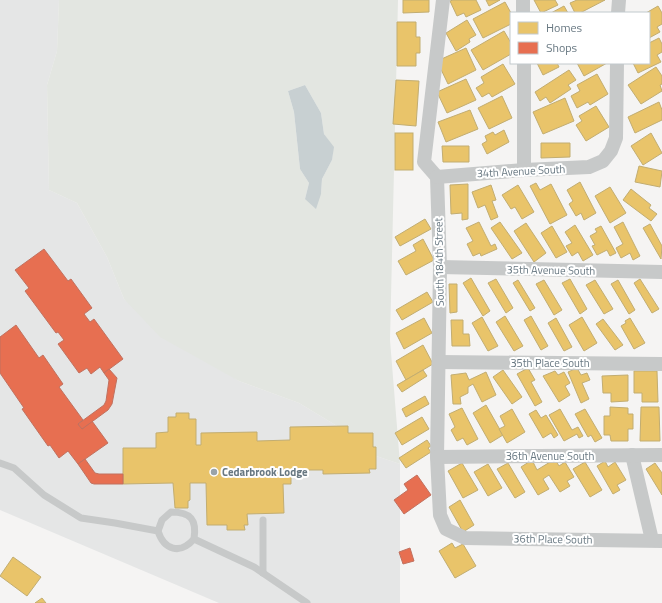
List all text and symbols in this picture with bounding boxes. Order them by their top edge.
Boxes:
legend [510,12,650,64]
text: Homes [546,18,582,37]
text: Shops [546,38,578,57]
street label: 34th Avenue South [476,161,566,181]
street label: South 184th Street [430,217,448,307]
street label: 35th Avenue South [507,261,596,279]
street label: 35th Place South [510,355,590,371]
street label: 36th Avenue South [506,448,594,464]
place label: Cedarbrook Lodge [222,464,308,480]
marker: Cedarbrook Lodge [209,467,219,477]
street label: 36th Place South [513,530,593,548]

